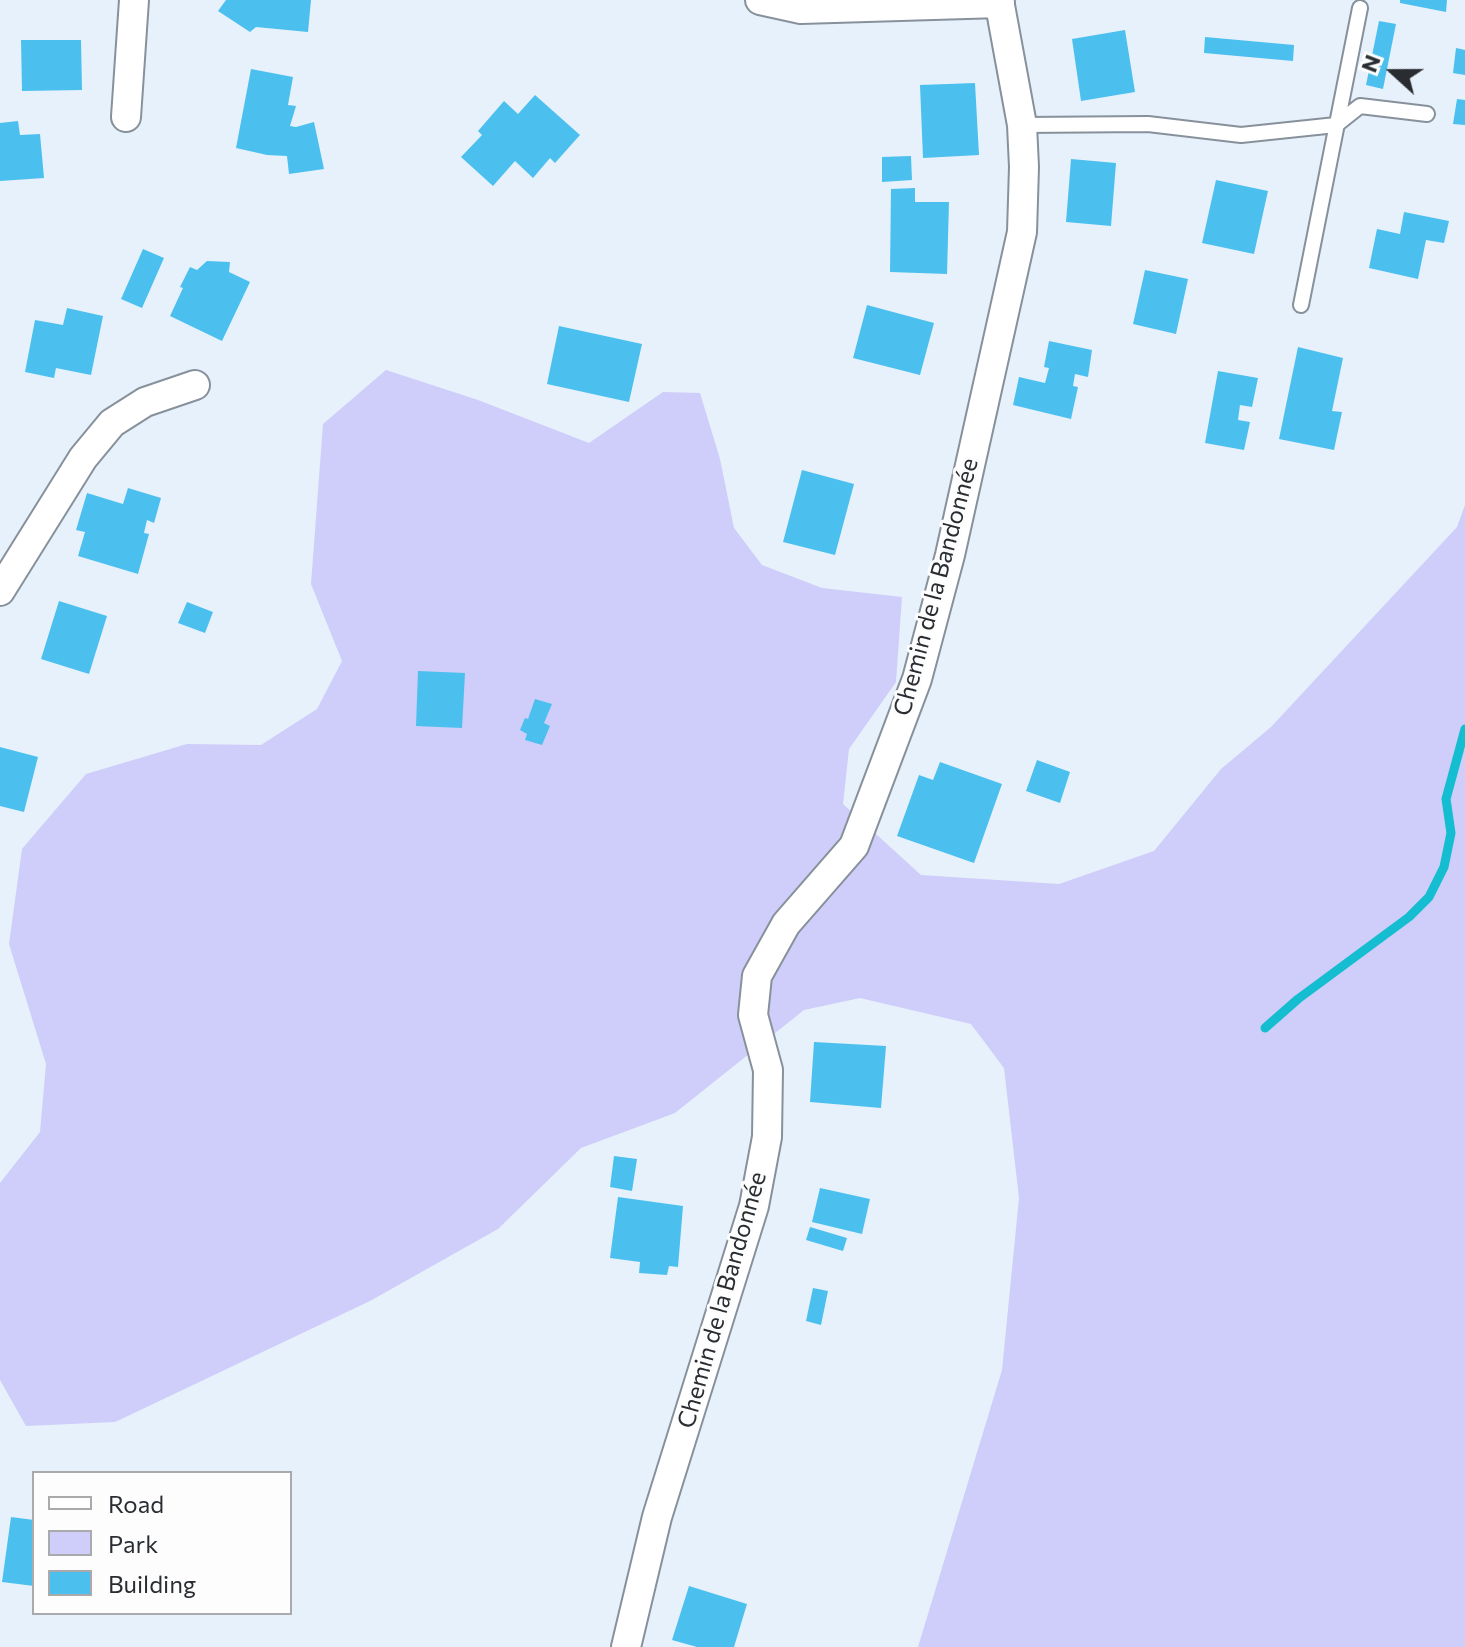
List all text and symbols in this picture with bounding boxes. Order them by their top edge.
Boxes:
north arrow [1353,32,1433,112]
text: N [1355,51,1386,76]
street label: Chemin de la Bandonnée [888,455,984,719]
street label: Chemin de la Bandonnée [672,1168,772,1432]
legend [32,1471,292,1615]
text: Road [108,1489,164,1518]
text: Park [108,1529,158,1558]
text: Building [108,1569,196,1598]

